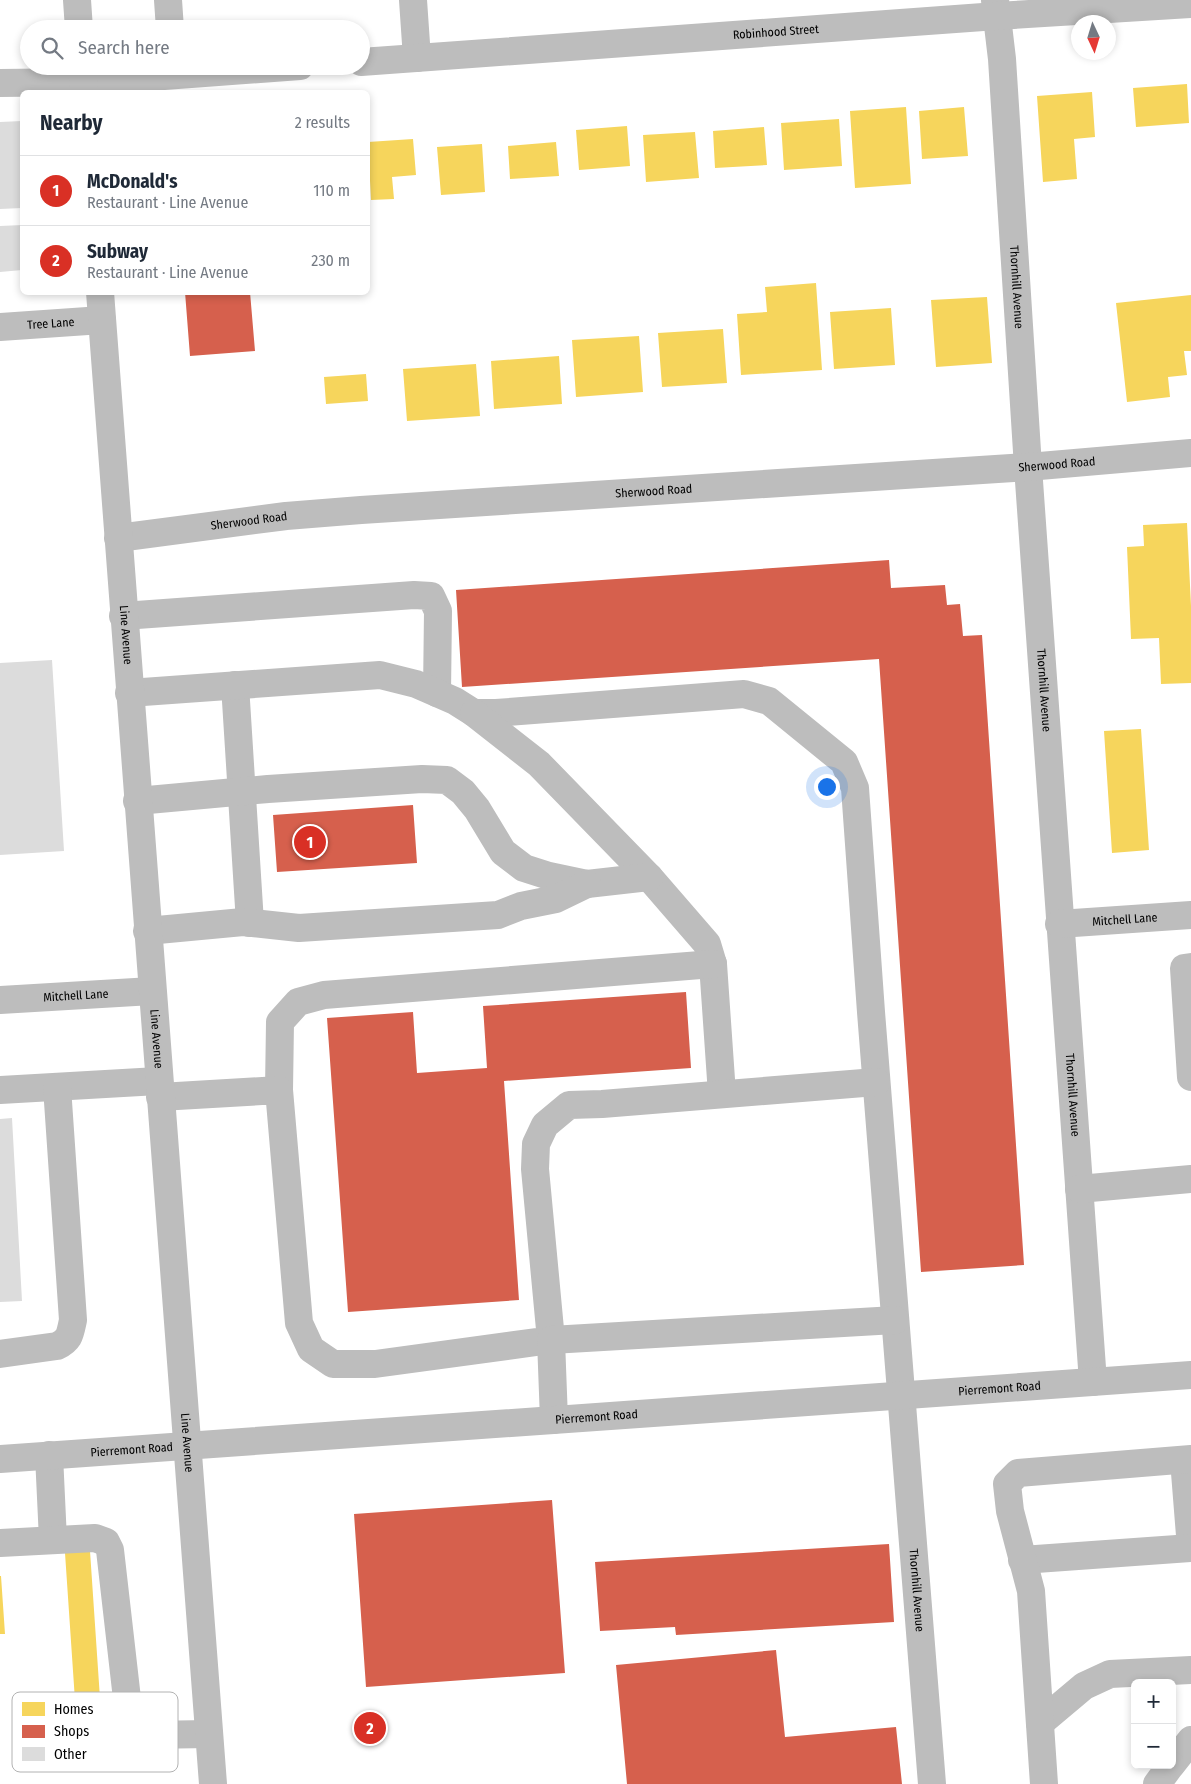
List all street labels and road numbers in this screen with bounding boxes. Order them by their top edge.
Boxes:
street label: Robinhood Street [732,22,819,42]
street label: Thornhill Avenue [1007,245,1026,329]
street label: Tree Lane [27,315,75,332]
street label: Sherwood Road [1018,454,1096,475]
street label: Sherwood Road [615,482,693,501]
street label: Sherwood Road [210,509,288,533]
street label: Line Avenue [117,605,135,665]
street label: Thornhill Avenue [1034,648,1054,732]
street label: Mitchell Lane [1092,910,1158,929]
street label: Mitchell Lane [43,987,109,1004]
street label: Line Avenue [147,1009,166,1069]
street label: Thornhill Avenue [1063,1053,1083,1137]
street label: Pierremont Road [958,1379,1041,1398]
street label: Pierremont Road [555,1407,638,1427]
street label: Line Avenue [178,1412,196,1473]
street label: Pierremont Road [90,1440,173,1460]
street label: Thornhill Avenue [906,1548,927,1632]

